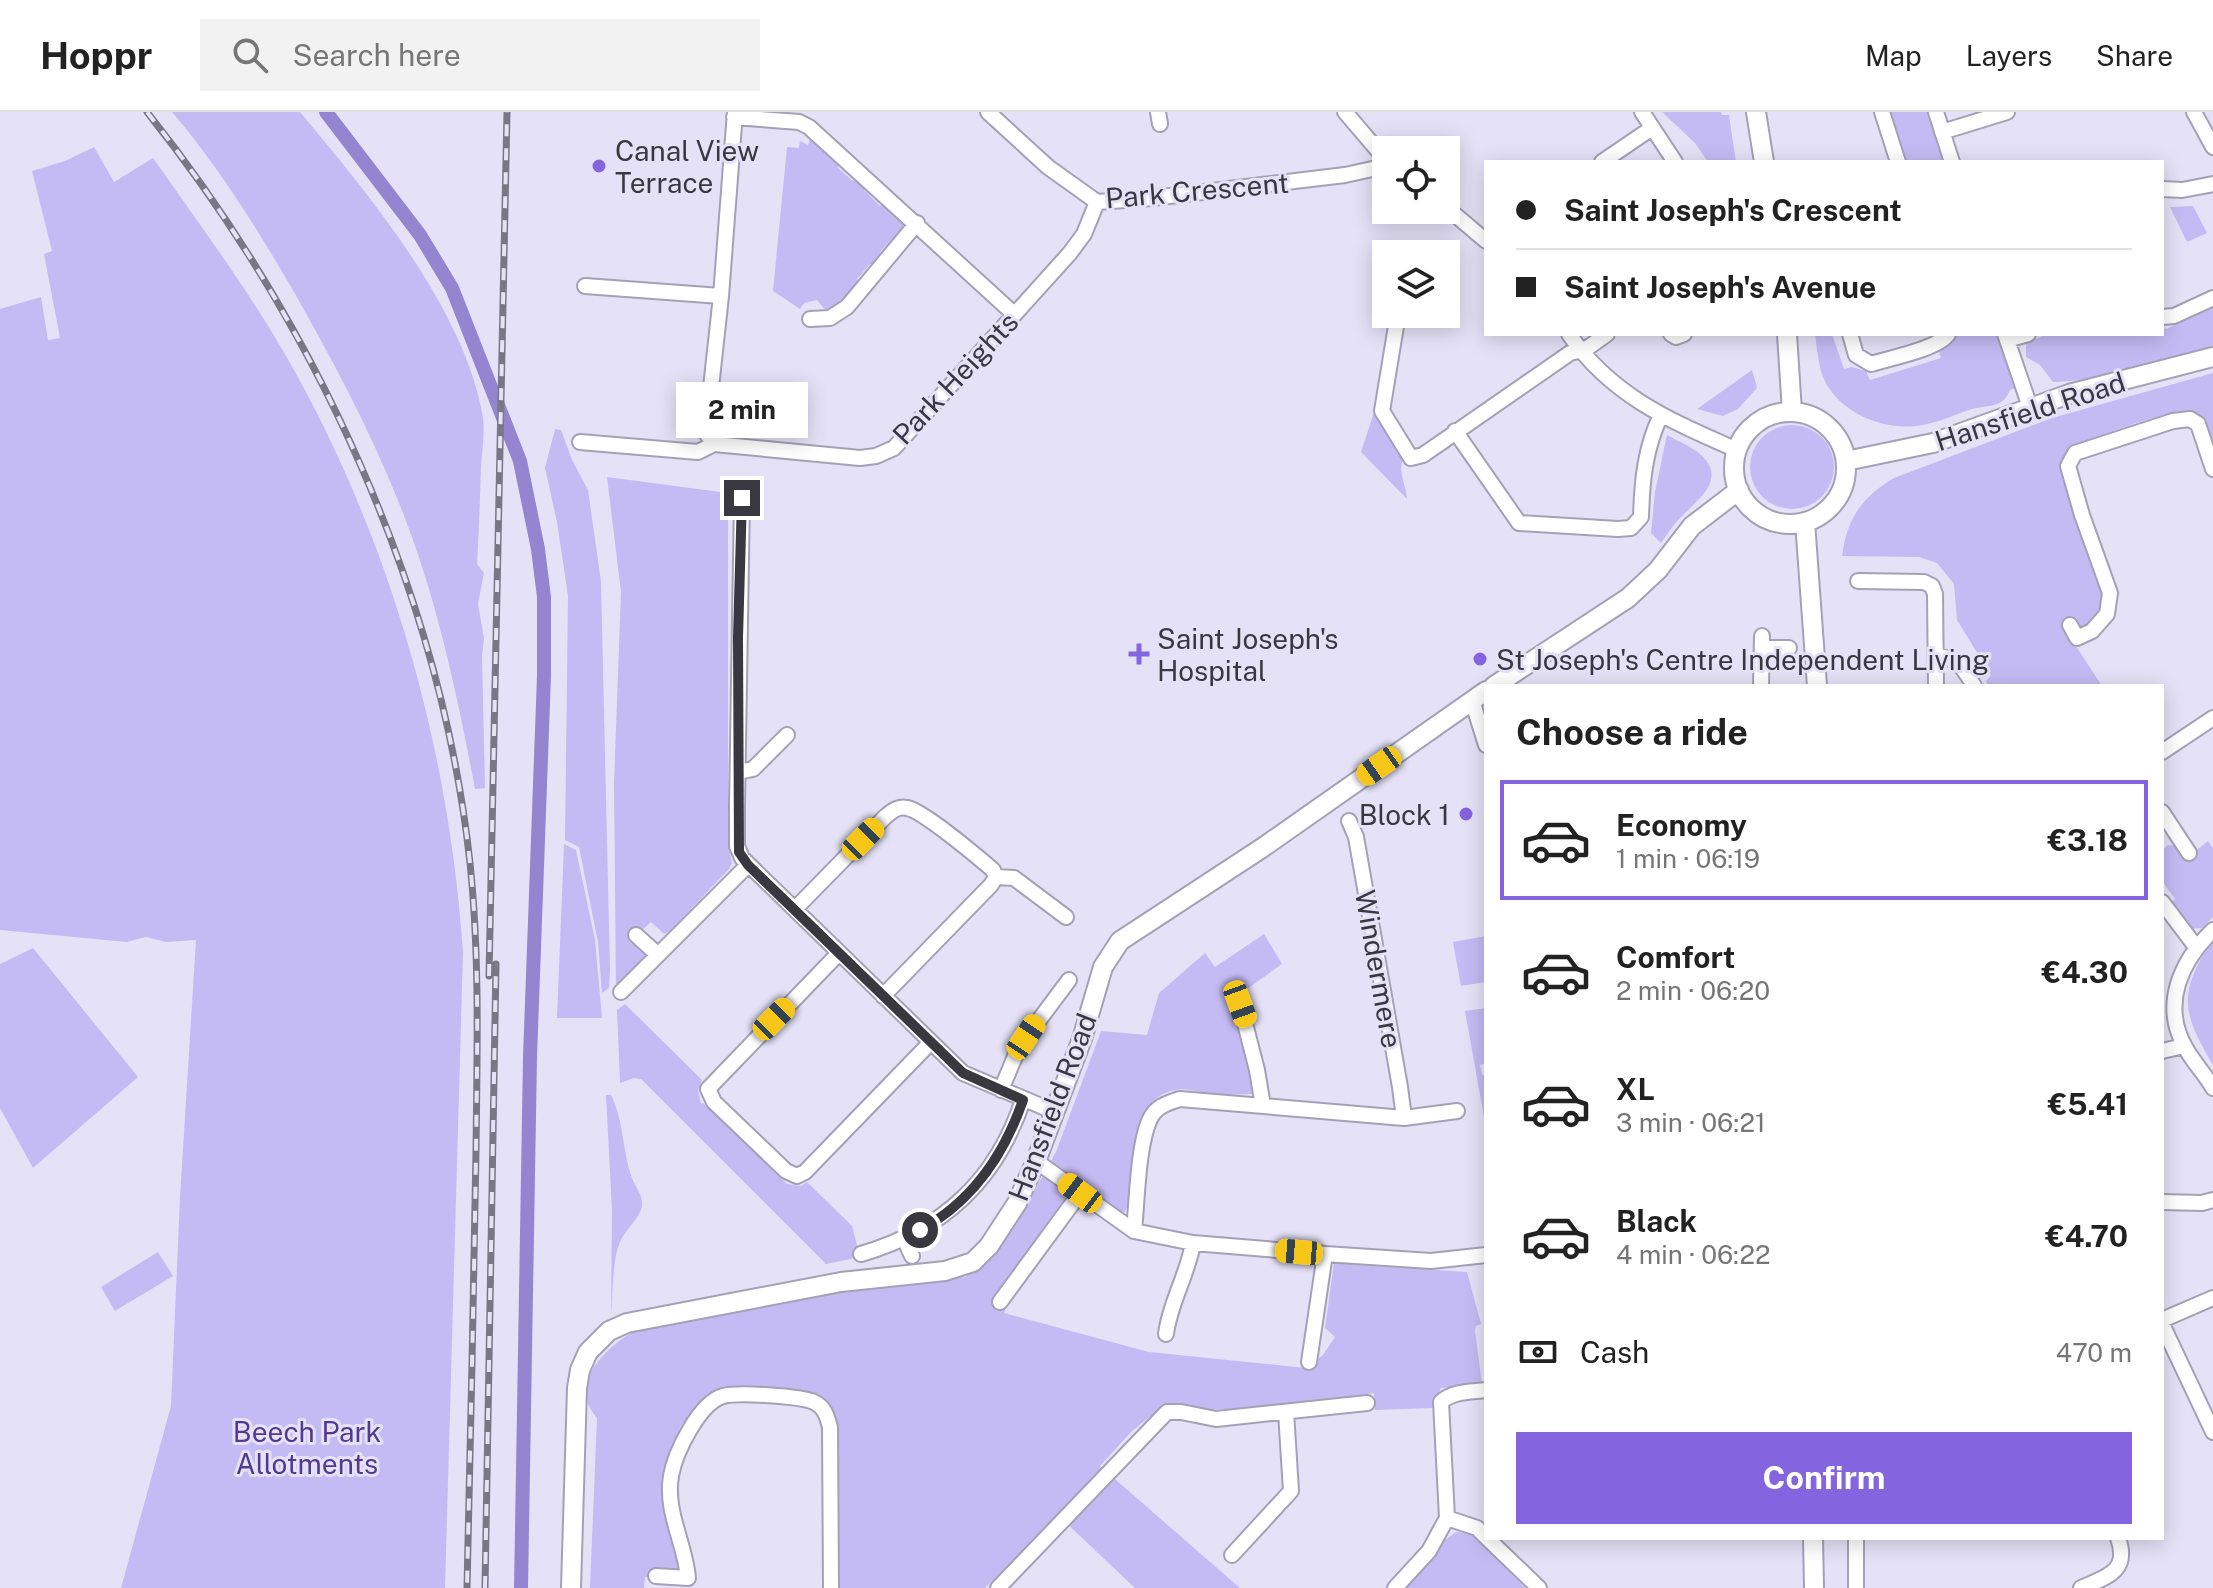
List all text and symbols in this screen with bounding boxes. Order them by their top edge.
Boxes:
search box [200,19,760,91]
text: Hoppr [40,33,152,78]
icon: search [228,33,272,77]
text: Search here [292,37,461,73]
text: Map [1865,39,1922,72]
text: Layers [1966,39,2052,72]
text: Share [2096,39,2173,72]
place label: Canal View Terrace [615,134,759,199]
map controls [1372,136,1460,328]
button: locate [1372,136,1460,224]
marker: Canal View Terrace [590,157,608,175]
street label: Park Crescent [1104,166,1290,214]
text: Saint Joseph's Crescent [1564,192,1902,228]
button: layers [1372,240,1460,328]
text: Saint Joseph's Avenue [1564,269,1876,305]
street label: Park Heights [885,305,1025,451]
street label: Hansfield Road [1931,365,2129,457]
callout: 2 min [676,382,808,438]
text: 2 min [708,394,776,425]
route end [724,480,760,516]
place label: Saint Joseph's Hospital [1157,622,1338,687]
marker: Saint Joseph's Hospital [1128,643,1150,665]
place label: St Joseph's Centre Independent Living [1496,643,1989,676]
marker: St Joseph's Centre Independent Living [1471,650,1489,668]
text: Choose a ride [1516,711,1748,753]
car [1352,742,1406,790]
place label: Block 1 [1359,798,1450,831]
icon: car [1520,804,1592,876]
marker: Block 1 [1457,805,1475,823]
text: Economy [1616,807,1747,843]
car [838,814,888,864]
text: €3.18 [2047,822,2128,858]
text: 1 min · 06:19 [1616,843,1760,874]
street label: Windermere [1349,887,1409,1051]
icon: car [1520,936,1592,1008]
text: Comfort [1616,939,1735,975]
text: €4.30 [2041,954,2128,990]
text: 2 min · 06:20 [1616,975,1770,1006]
car [1221,977,1259,1031]
car [749,994,799,1044]
street label: Hansfield Road [1001,1009,1103,1205]
car [1003,1010,1049,1064]
icon: car [1520,1068,1592,1140]
text: XL [1616,1071,1655,1107]
text: €5.41 [2048,1086,2128,1122]
text: 3 min · 06:21 [1616,1107,1766,1138]
car [1054,1169,1106,1217]
icon: car [1520,1200,1592,1272]
text: Black [1616,1203,1697,1239]
route start [902,1212,938,1248]
text: €4.70 [2045,1218,2128,1254]
car [1274,1238,1324,1266]
text: 4 min · 06:22 [1616,1239,1771,1270]
icon: cash [1516,1330,1560,1374]
text: Cash [1580,1334,1649,1370]
text: 470 m [2056,1337,2132,1368]
park label: Beech Park Allotments [233,1415,381,1480]
button: Confirm [1516,1432,2132,1524]

